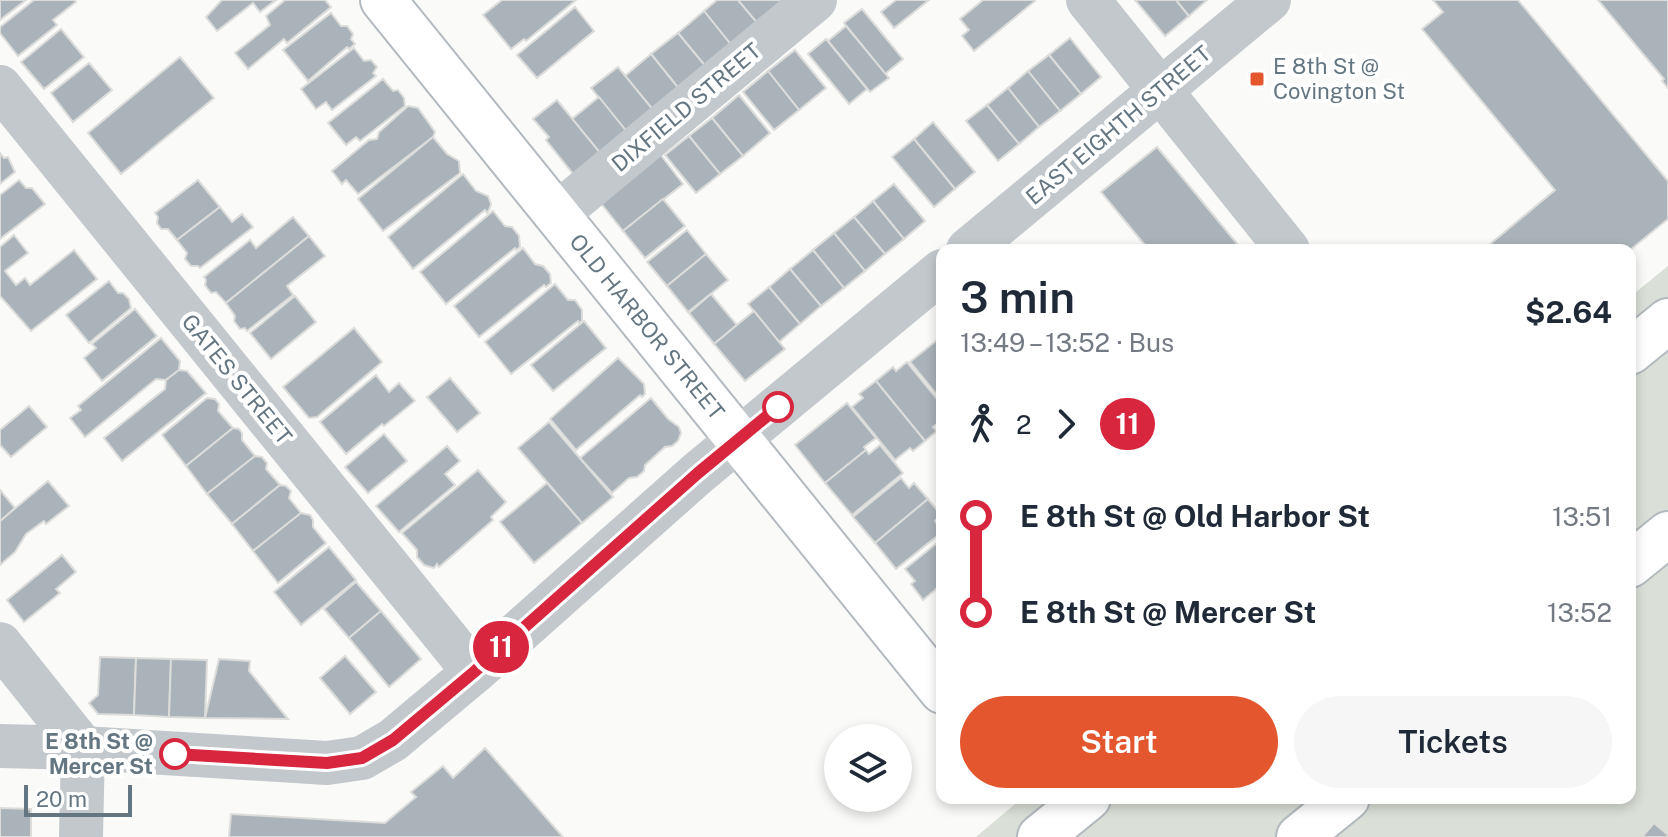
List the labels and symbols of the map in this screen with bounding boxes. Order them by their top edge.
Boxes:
street label: DIXFIELD STREET [606,37,766,177]
street label: EAST EIGHTH STREET [1020,40,1216,210]
place label: E 8th St @ Covington St [1273,53,1405,104]
marker: E 8th St @ Covington St [1248,70,1266,88]
street label: OLD HARBOR STREET [564,228,730,425]
street label: GATES STREET [177,309,297,449]
unlabelled marker [763,392,793,422]
line badge: 11 [465,621,537,673]
place label: E 8th St @ Mercer St [45,728,153,779]
marker: E 8th St @ Mercer St [160,739,190,769]
scale bar [24,781,132,817]

